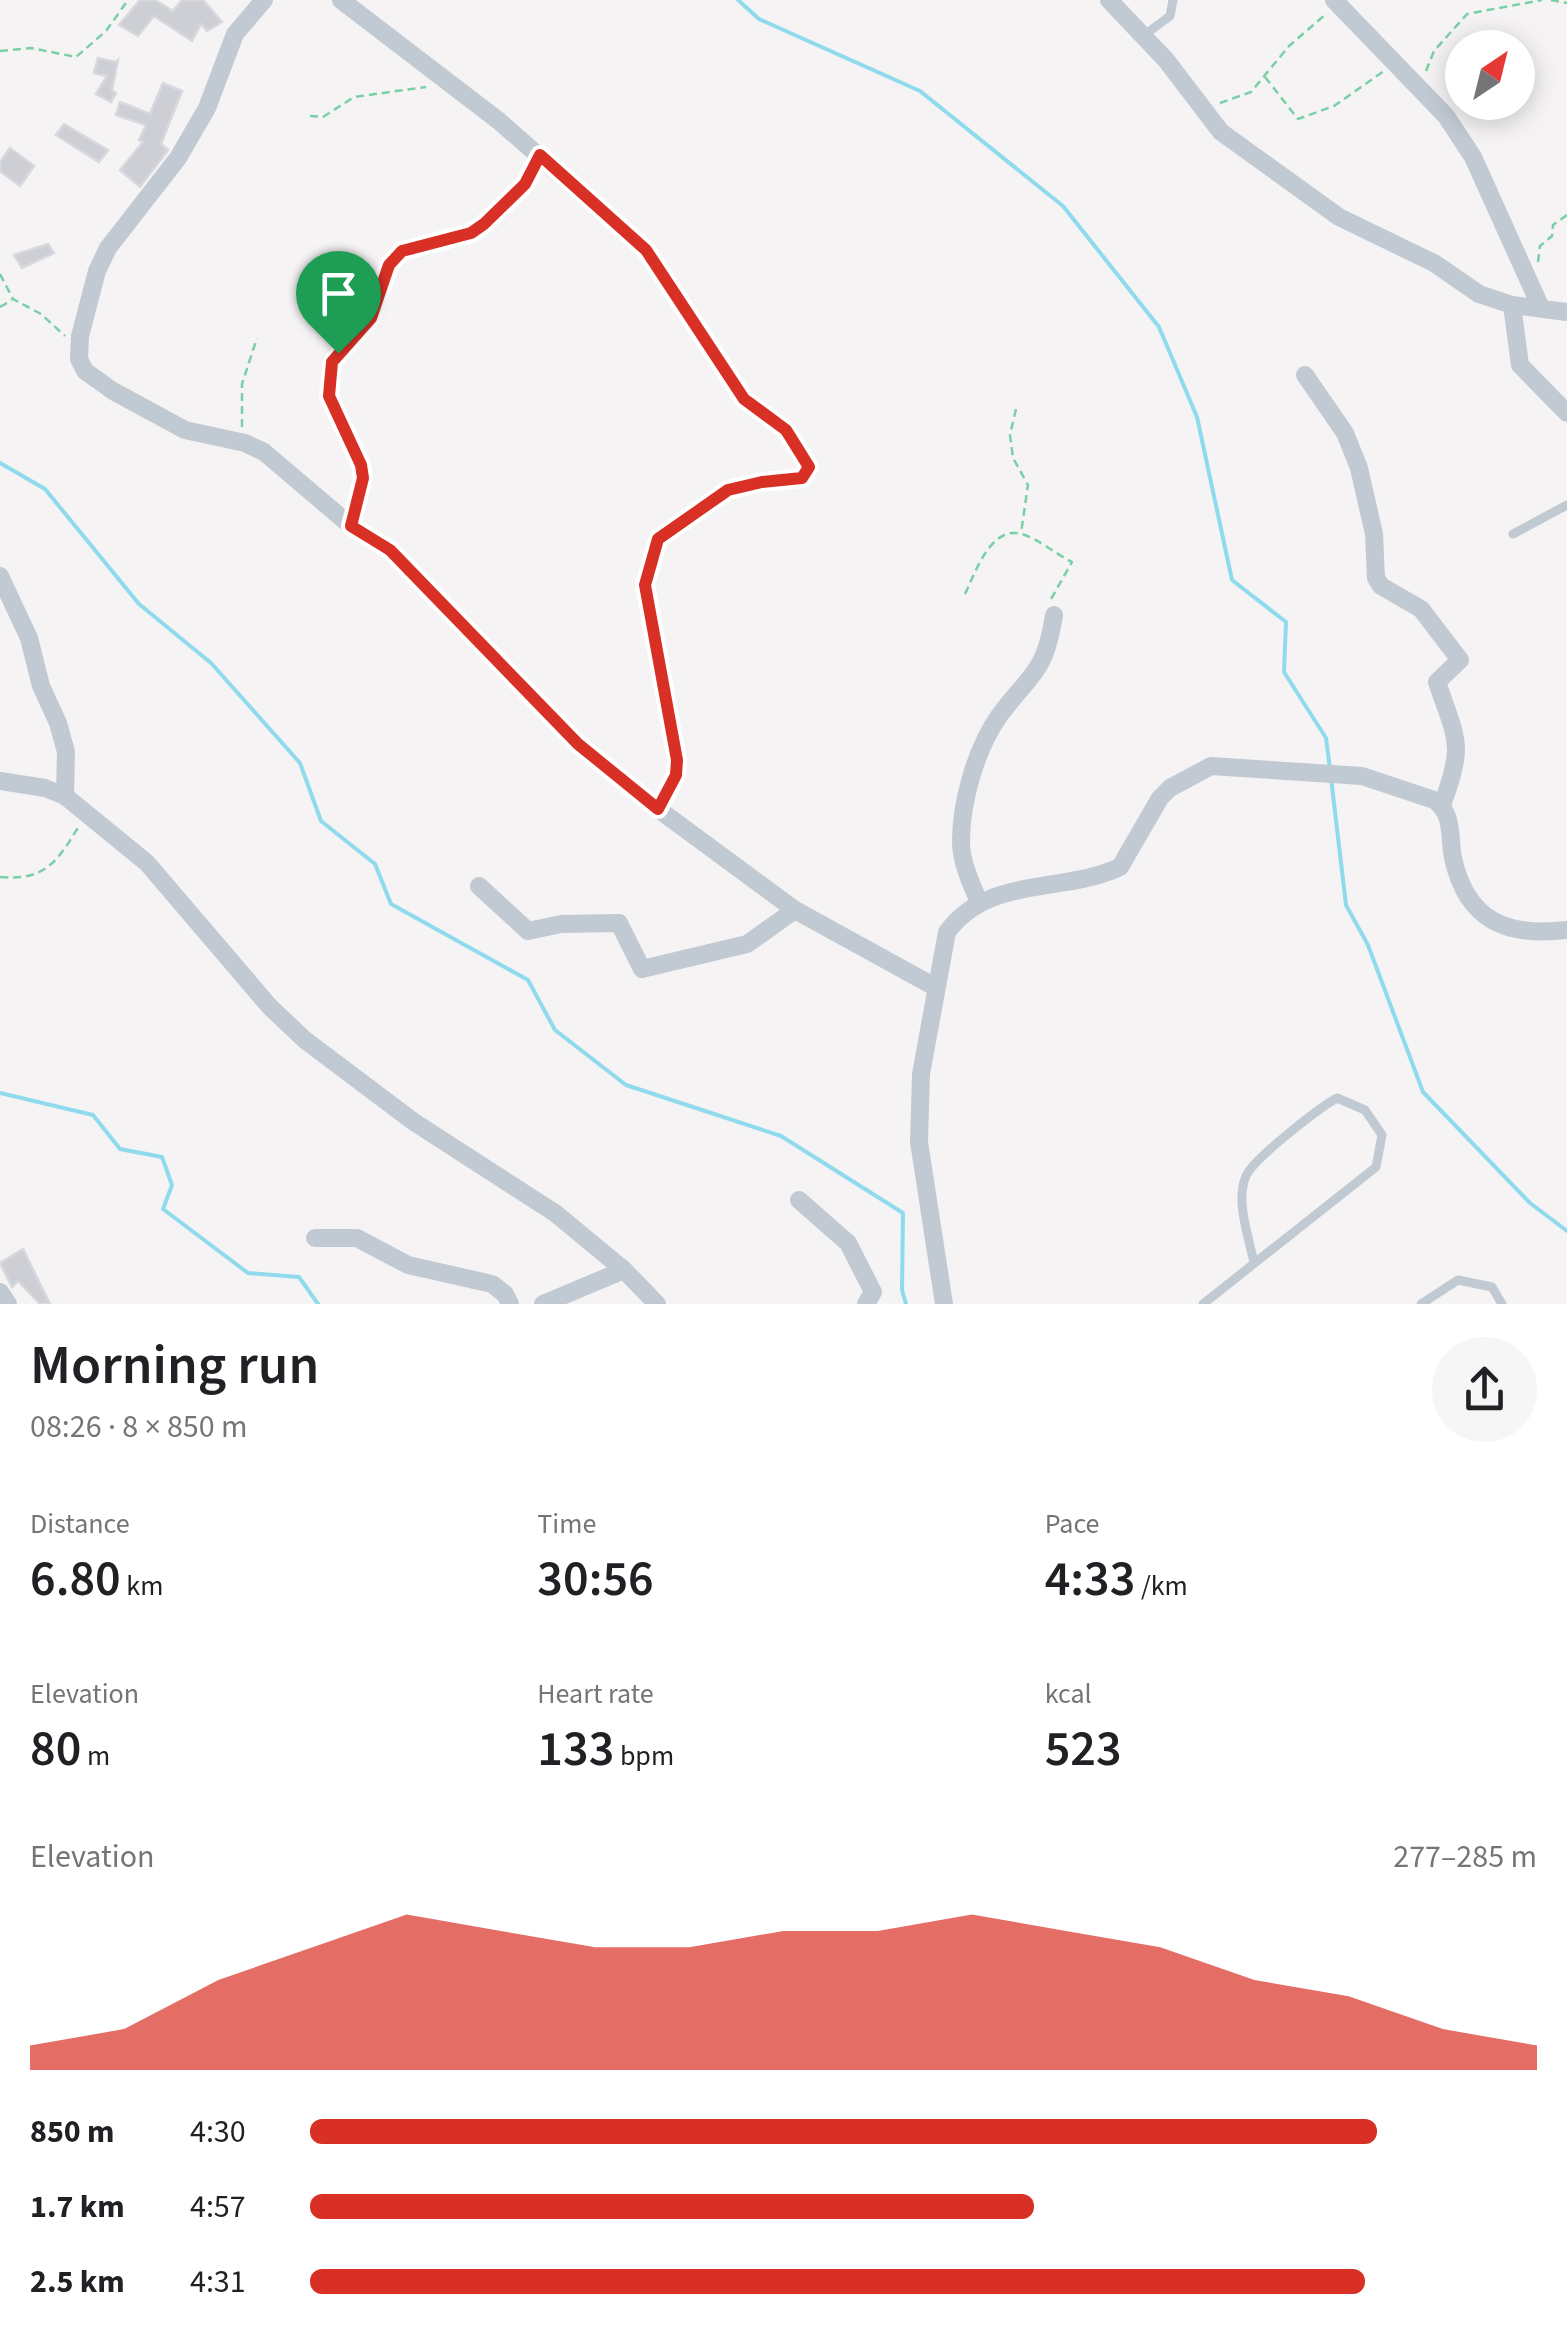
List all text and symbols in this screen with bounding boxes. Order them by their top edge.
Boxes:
north arrow [1445,30,1535,120]
map controls [1445,30,1535,120]
pin [296,251,381,354]
icon: arrive [311,266,366,321]
text: Morning run [30,1327,319,1405]
button: share [1432,1337,1537,1442]
text: 08:26 · 8 × 850 m [30,1404,248,1450]
text: Distance [30,1504,130,1544]
text: Time [537,1504,596,1544]
text: Pace [1045,1504,1100,1544]
text: 6.80 [30,1544,121,1615]
text: 30:56 [537,1544,654,1615]
text: 4:33 [1045,1544,1135,1615]
text: km [121,1566,163,1606]
text: /km [1135,1566,1188,1606]
text: Elevation [30,1674,139,1714]
text: Heart rate [537,1674,654,1714]
text: kcal [1045,1674,1092,1714]
text: 80 [30,1714,81,1785]
text: 133 [537,1714,614,1785]
text: 523 [1045,1714,1122,1785]
text: m [81,1736,110,1776]
text: bpm [614,1736,674,1776]
text: Elevation [30,1834,155,1880]
text: 277–285 m [1393,1834,1537,1880]
text: 850 m [30,2109,115,2155]
text: 4:30 [190,2109,246,2155]
text: 1.7 km [30,2184,125,2230]
text: 4:57 [190,2184,246,2230]
text: 2.5 km [30,2259,125,2305]
text: 4:31 [190,2259,246,2305]

